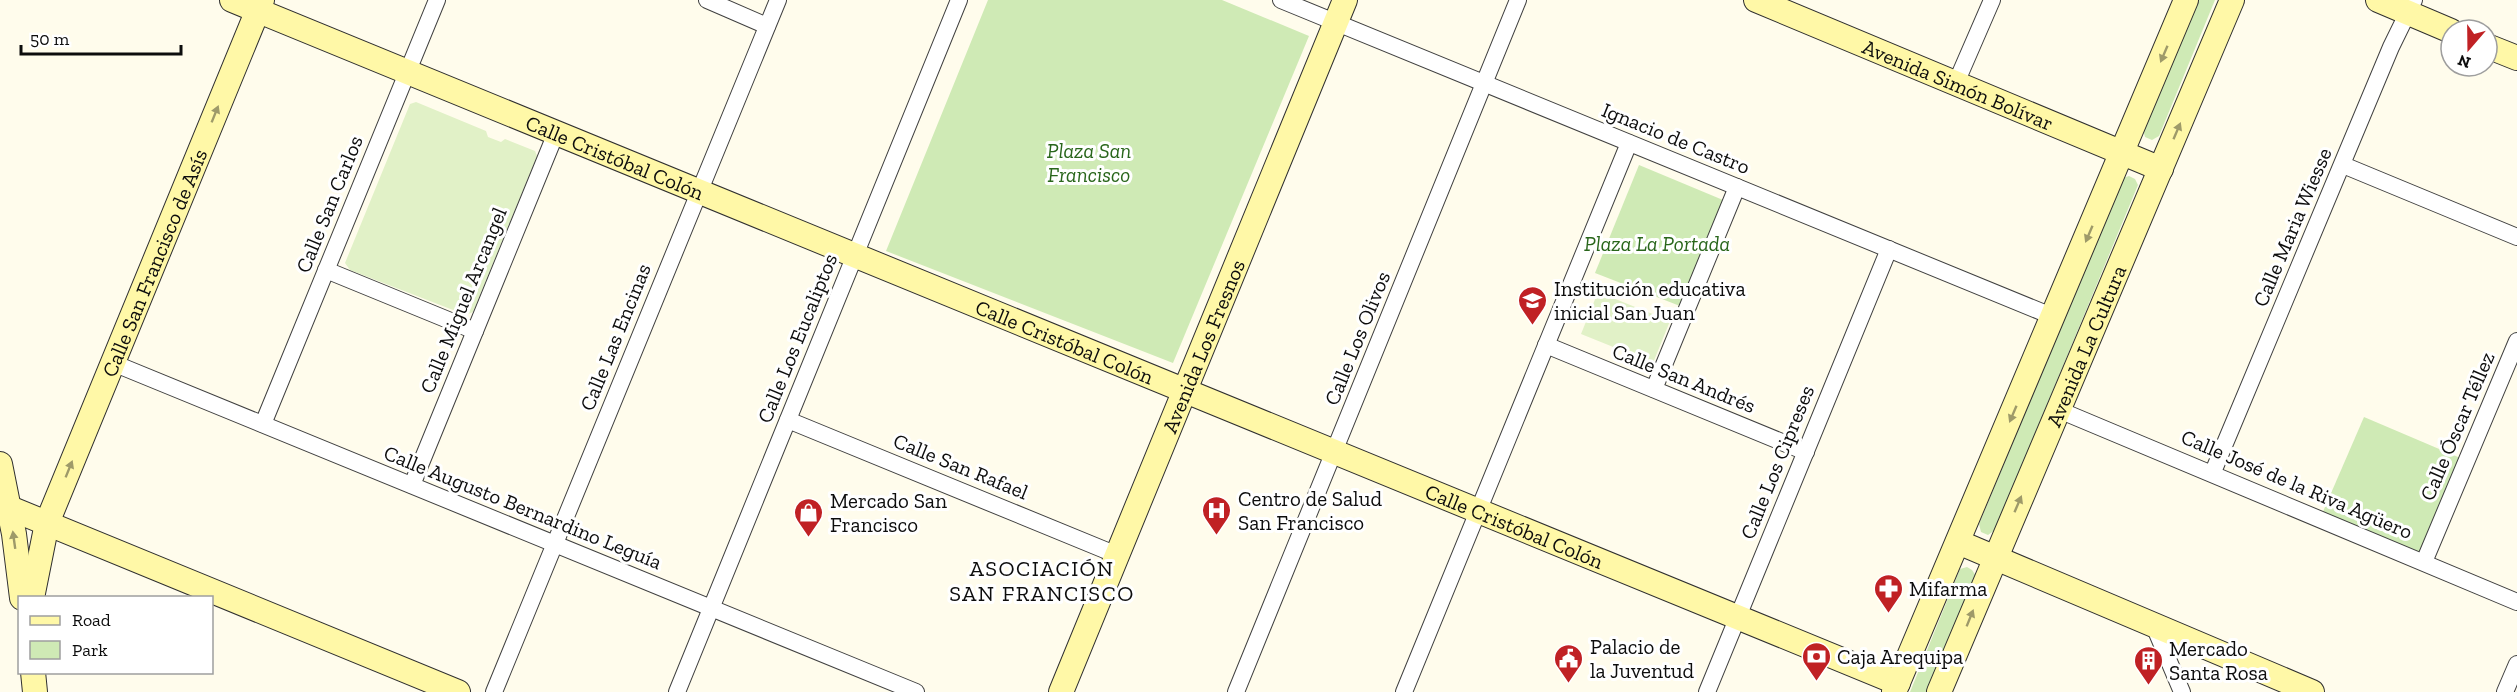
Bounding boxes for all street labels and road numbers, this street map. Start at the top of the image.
street label: Avenida Simón Bolívar [1859,33,2057,135]
street label: Ignacio de Castro [1598,97,1754,179]
street label: Calle Cristóbal Colón [522,109,708,205]
street label: Calle San Carlos [290,132,368,276]
street label: Calle Maria Wiesse [2247,144,2337,310]
street label: Calle San Francisco de Asís [96,145,212,380]
street label: Calle Miguel Arcangel [414,203,512,397]
street label: Calle Los Eucaliptos [752,250,842,426]
street label: Avenida Los Fresnos [1156,256,1250,436]
street label: Calle Las Encinas [574,260,656,414]
street label: Avenida La Cultura [2040,261,2131,430]
street label: Calle Los Olivos [1319,267,1395,409]
street label: Calle Cristóbal Colón [972,294,1157,389]
street label: Calle San Andrés [1609,338,1759,418]
street label: Calle Óscar Téllez [2414,348,2500,504]
street label: Calle Los Cipreses [1735,381,1819,543]
street label: Calle José de la Riva Agüero [2177,424,2417,544]
street label: Calle San Rafael [890,428,1032,505]
street label: Calle Augusto Bernardino Leguía [380,440,666,574]
street label: Calle Cristóbal Colón [1422,478,1607,573]

